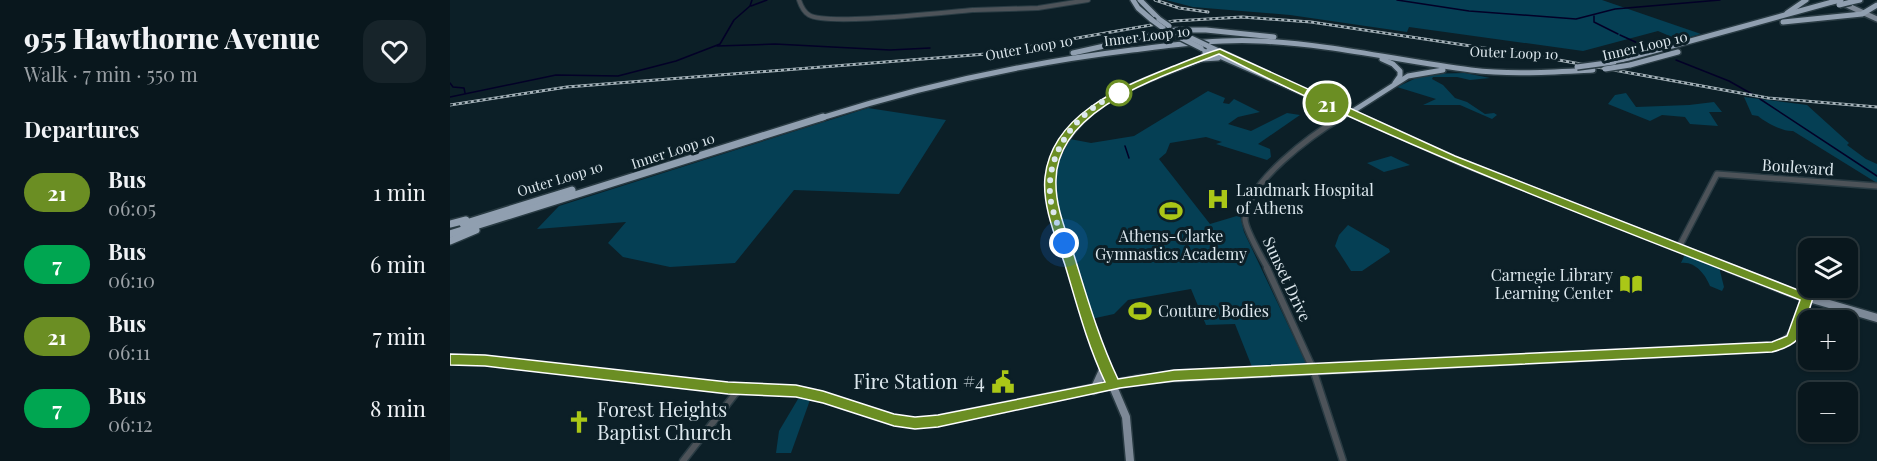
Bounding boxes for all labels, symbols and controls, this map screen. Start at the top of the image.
text: 955 Hawthorne Avenue [24,19,320,56]
button: heart [363,20,426,83]
street label: Inner Loop 10 [1103,21,1191,50]
street label: Inner Loop 10 [1600,26,1689,65]
street label: Outer Loop 10 [984,30,1074,65]
street label: Outer Loop 10 [1469,41,1559,64]
text: Walk · 7 min · 550 m [24,60,198,87]
unlabelled marker [1106,80,1132,106]
line badge: 21 [1300,84,1354,122]
text: 21 [1317,89,1337,117]
text: Departures [24,114,139,144]
street label: Inner Loop 10 [629,128,717,173]
street label: Boulevard [1761,154,1835,179]
street label: Outer Loop 10 [515,156,605,201]
text: Bus [108,164,146,194]
text: 1 min [373,177,426,207]
text: 21 [47,178,67,206]
place label: Landmark Hospital of Athens [1236,179,1374,218]
hospital icon: Landmark Hospital of Athens [1205,186,1231,212]
text: 06:05 [108,194,156,221]
sports icon: Athens-Clarke Gymnastics Academy [1158,198,1184,224]
place label: Athens-Clarke Gymnastics Academy [1095,225,1247,264]
your location [1049,228,1079,258]
street label: Sunset Drive [1259,233,1316,325]
text: Bus [108,236,146,266]
map controls [1798,238,1858,442]
button: layers [1798,238,1858,298]
text: 6 min [370,249,426,279]
text: 7 [52,250,62,278]
place label: Carnegie Library Learning Center [1491,264,1613,303]
text: 06:10 [108,266,155,293]
library icon: Carnegie Library Learning Center [1618,271,1644,297]
sports icon: Couture Bodies [1127,298,1153,324]
place label: Couture Bodies [1158,300,1269,321]
text: Bus [108,308,146,338]
button: + [1798,310,1858,370]
text: 7 min [373,321,426,351]
text: 21 [47,322,67,350]
text: 06:11 [108,338,150,365]
place label: Fire Station #4 [853,367,985,394]
public building icon: Fire Station #4 [990,369,1016,395]
text: Bus [108,380,146,410]
button: − [1798,382,1858,442]
text: 8 min [370,393,426,423]
text: 7 [52,394,62,422]
place label: Forest Heights Baptist Church [597,395,732,445]
church icon: Forest Heights Baptist Church [566,409,592,435]
text: 06:12 [108,410,153,437]

